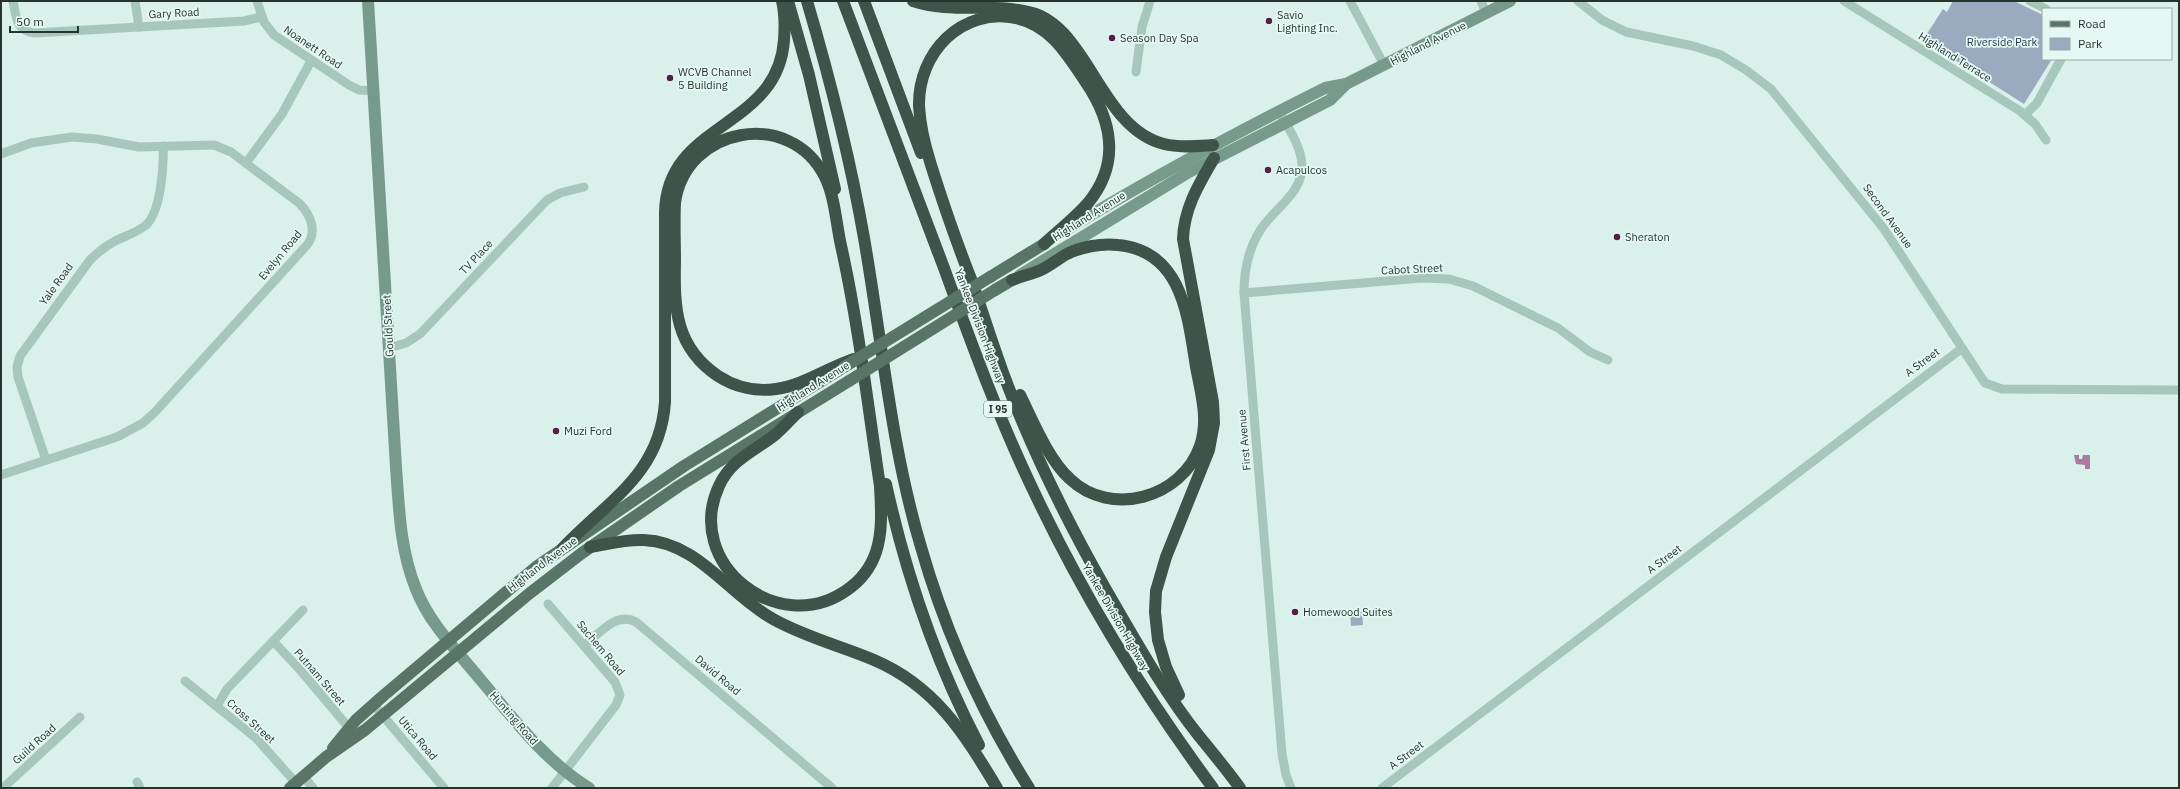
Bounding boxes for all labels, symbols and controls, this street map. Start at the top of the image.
street label: Gary Road [148,5,200,21]
scale bar [10,8,78,34]
place label: Savio Lighting Inc. [1277,8,1338,35]
legend [2042,8,2172,60]
text: 50 m [16,14,44,29]
marker: Savio Lighting Inc. [1264,16,1274,26]
text: Road [2078,16,2106,31]
street label: Highland Avenue [1388,18,1468,68]
street label: Noanett Road [281,22,345,72]
street label: Highland Terrace [1916,29,1994,85]
place label: Season Day Spa [1120,31,1199,45]
marker: Season Day Spa [1107,33,1117,43]
park label: Riverside Park [1967,35,2037,49]
text: Park [2078,36,2103,51]
place label: WCVB Channel 5 Building [678,65,752,92]
marker: WCVB Channel 5 Building [665,73,675,83]
place label: Acapulcos [1276,163,1327,177]
marker: Acapulcos [1263,165,1273,175]
street label: Second Avenue [1860,181,1916,251]
street label: Highland Avenue [1050,188,1128,244]
street label: Evelyn Road [255,227,305,283]
place label: Sheraton [1625,230,1670,244]
marker: Sheraton [1612,232,1622,242]
street label: TV Place [456,237,496,277]
street label: Yale Road [36,260,76,308]
street label: Cabot Street [1381,260,1443,278]
street label: Yankee Division Highway [952,267,1009,386]
street label: Gould Street [379,294,397,357]
street label: A Street [1902,344,1942,380]
street label: Highland Avenue [774,358,852,414]
road number: I 95 [984,401,1012,417]
street label: First Avenue [1234,409,1254,471]
place label: Muzi Ford [564,424,612,438]
marker: Muzi Ford [551,426,561,436]
street label: Highland Avenue [504,533,580,595]
street label: A Street [1644,541,1684,577]
street label: Yankee Division Highway [1079,561,1153,674]
place label: Homewood Suites [1303,605,1393,619]
marker: Homewood Suites [1290,607,1300,617]
street label: Sachem Road [574,618,628,678]
street label: Putnam Street [291,646,349,709]
street label: David Road [692,652,744,698]
street label: Hunting Road [487,688,541,748]
street label: Cross Street [224,696,278,746]
street label: Utica Road [395,713,441,763]
street label: Guild Road [9,721,59,767]
street label: A Street [1386,737,1426,773]

